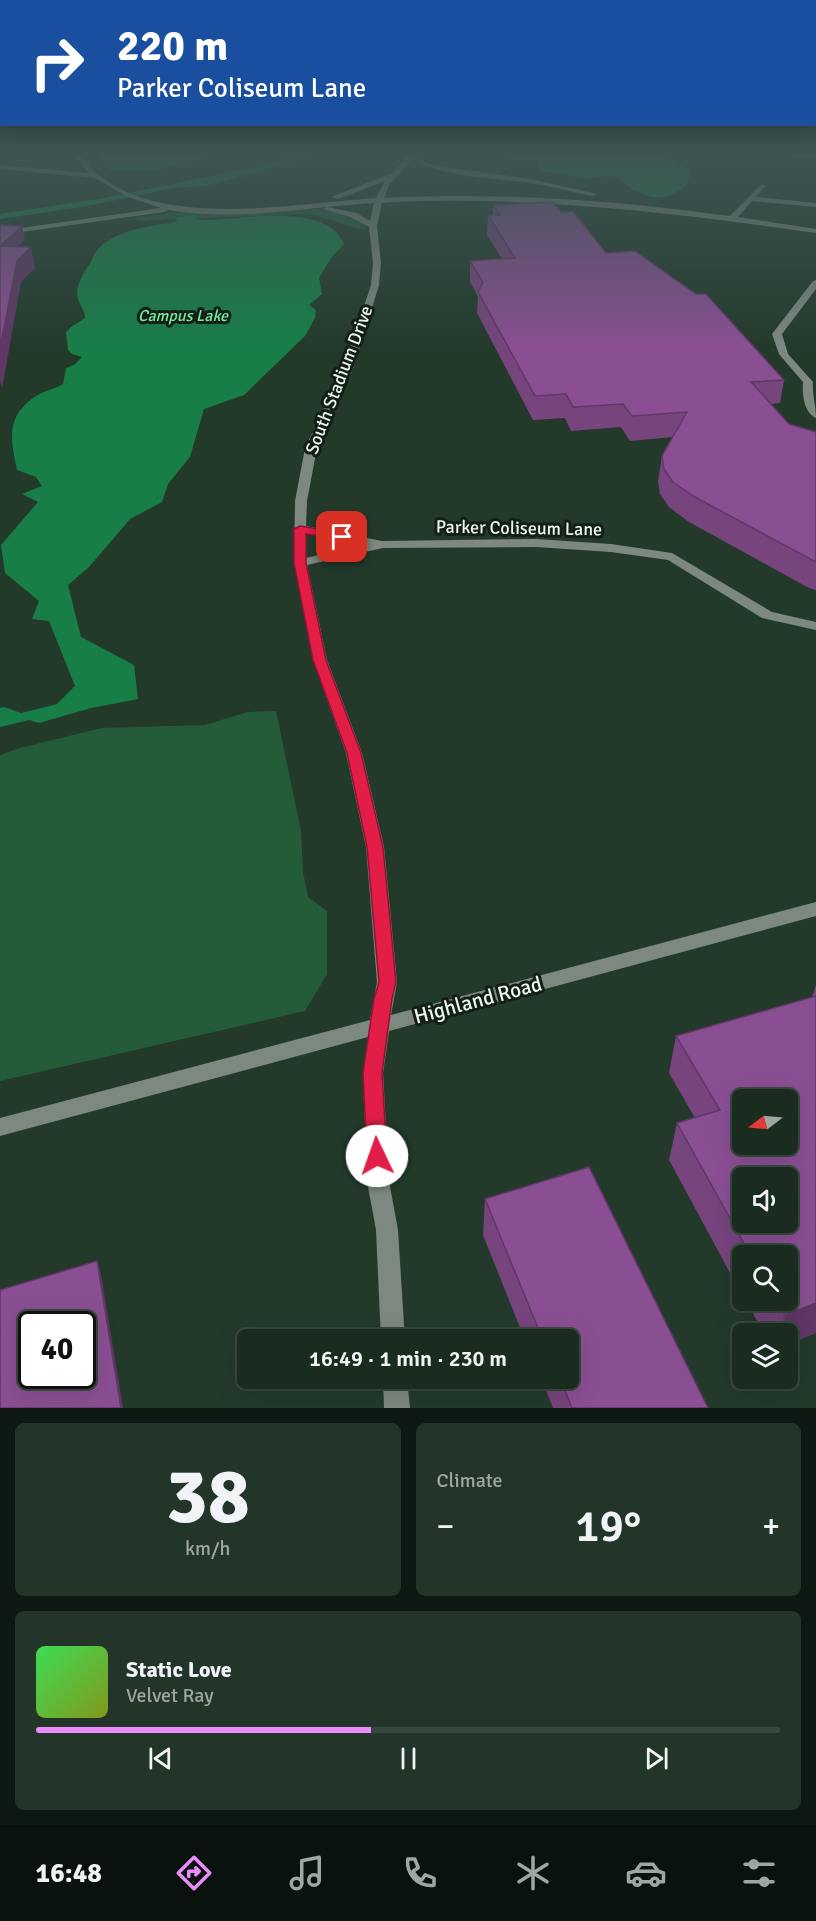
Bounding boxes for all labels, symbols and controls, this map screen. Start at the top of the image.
text: 220 m [117,21,228,72]
icon: right [18,24,96,102]
text: Parker Coliseum Lane [117,72,366,105]
street label: South Stadium Drive [301,303,377,457]
water label: Campus Lake [138,306,229,326]
pin [316,511,367,562]
street label: Parker Coliseum Lane [436,516,602,540]
icon: arrive [325,520,358,553]
street label: Highland Road [411,970,545,1030]
north arrow [732,1089,798,1155]
map controls [732,1089,798,1389]
position arrow [345,1124,409,1188]
button: sound [732,1167,798,1233]
button: search [732,1245,798,1311]
speed limit sign: 40 [18,1311,96,1389]
button: layers [732,1323,798,1389]
text: 16:49 · 1 min · 230 m [309,1345,507,1372]
text: 38 [166,1449,250,1545]
text: Climate [437,1468,502,1493]
text: 19° [575,1499,641,1554]
text: − [437,1506,454,1547]
text: + [762,1506,780,1547]
text: km/h [185,1536,230,1561]
text: Static Love [126,1656,232,1683]
text: Velvet Ray [126,1683,214,1708]
icon: previous [144,1742,177,1775]
icon: pause [392,1742,425,1775]
icon: next [640,1742,673,1775]
icon: directions [173,1852,215,1894]
icon: music [286,1852,328,1894]
icon: phone [399,1852,441,1894]
icon: climate [512,1852,554,1894]
icon: car [625,1852,667,1894]
icon: filters [738,1852,780,1894]
text: 16:48 [36,1857,102,1890]

